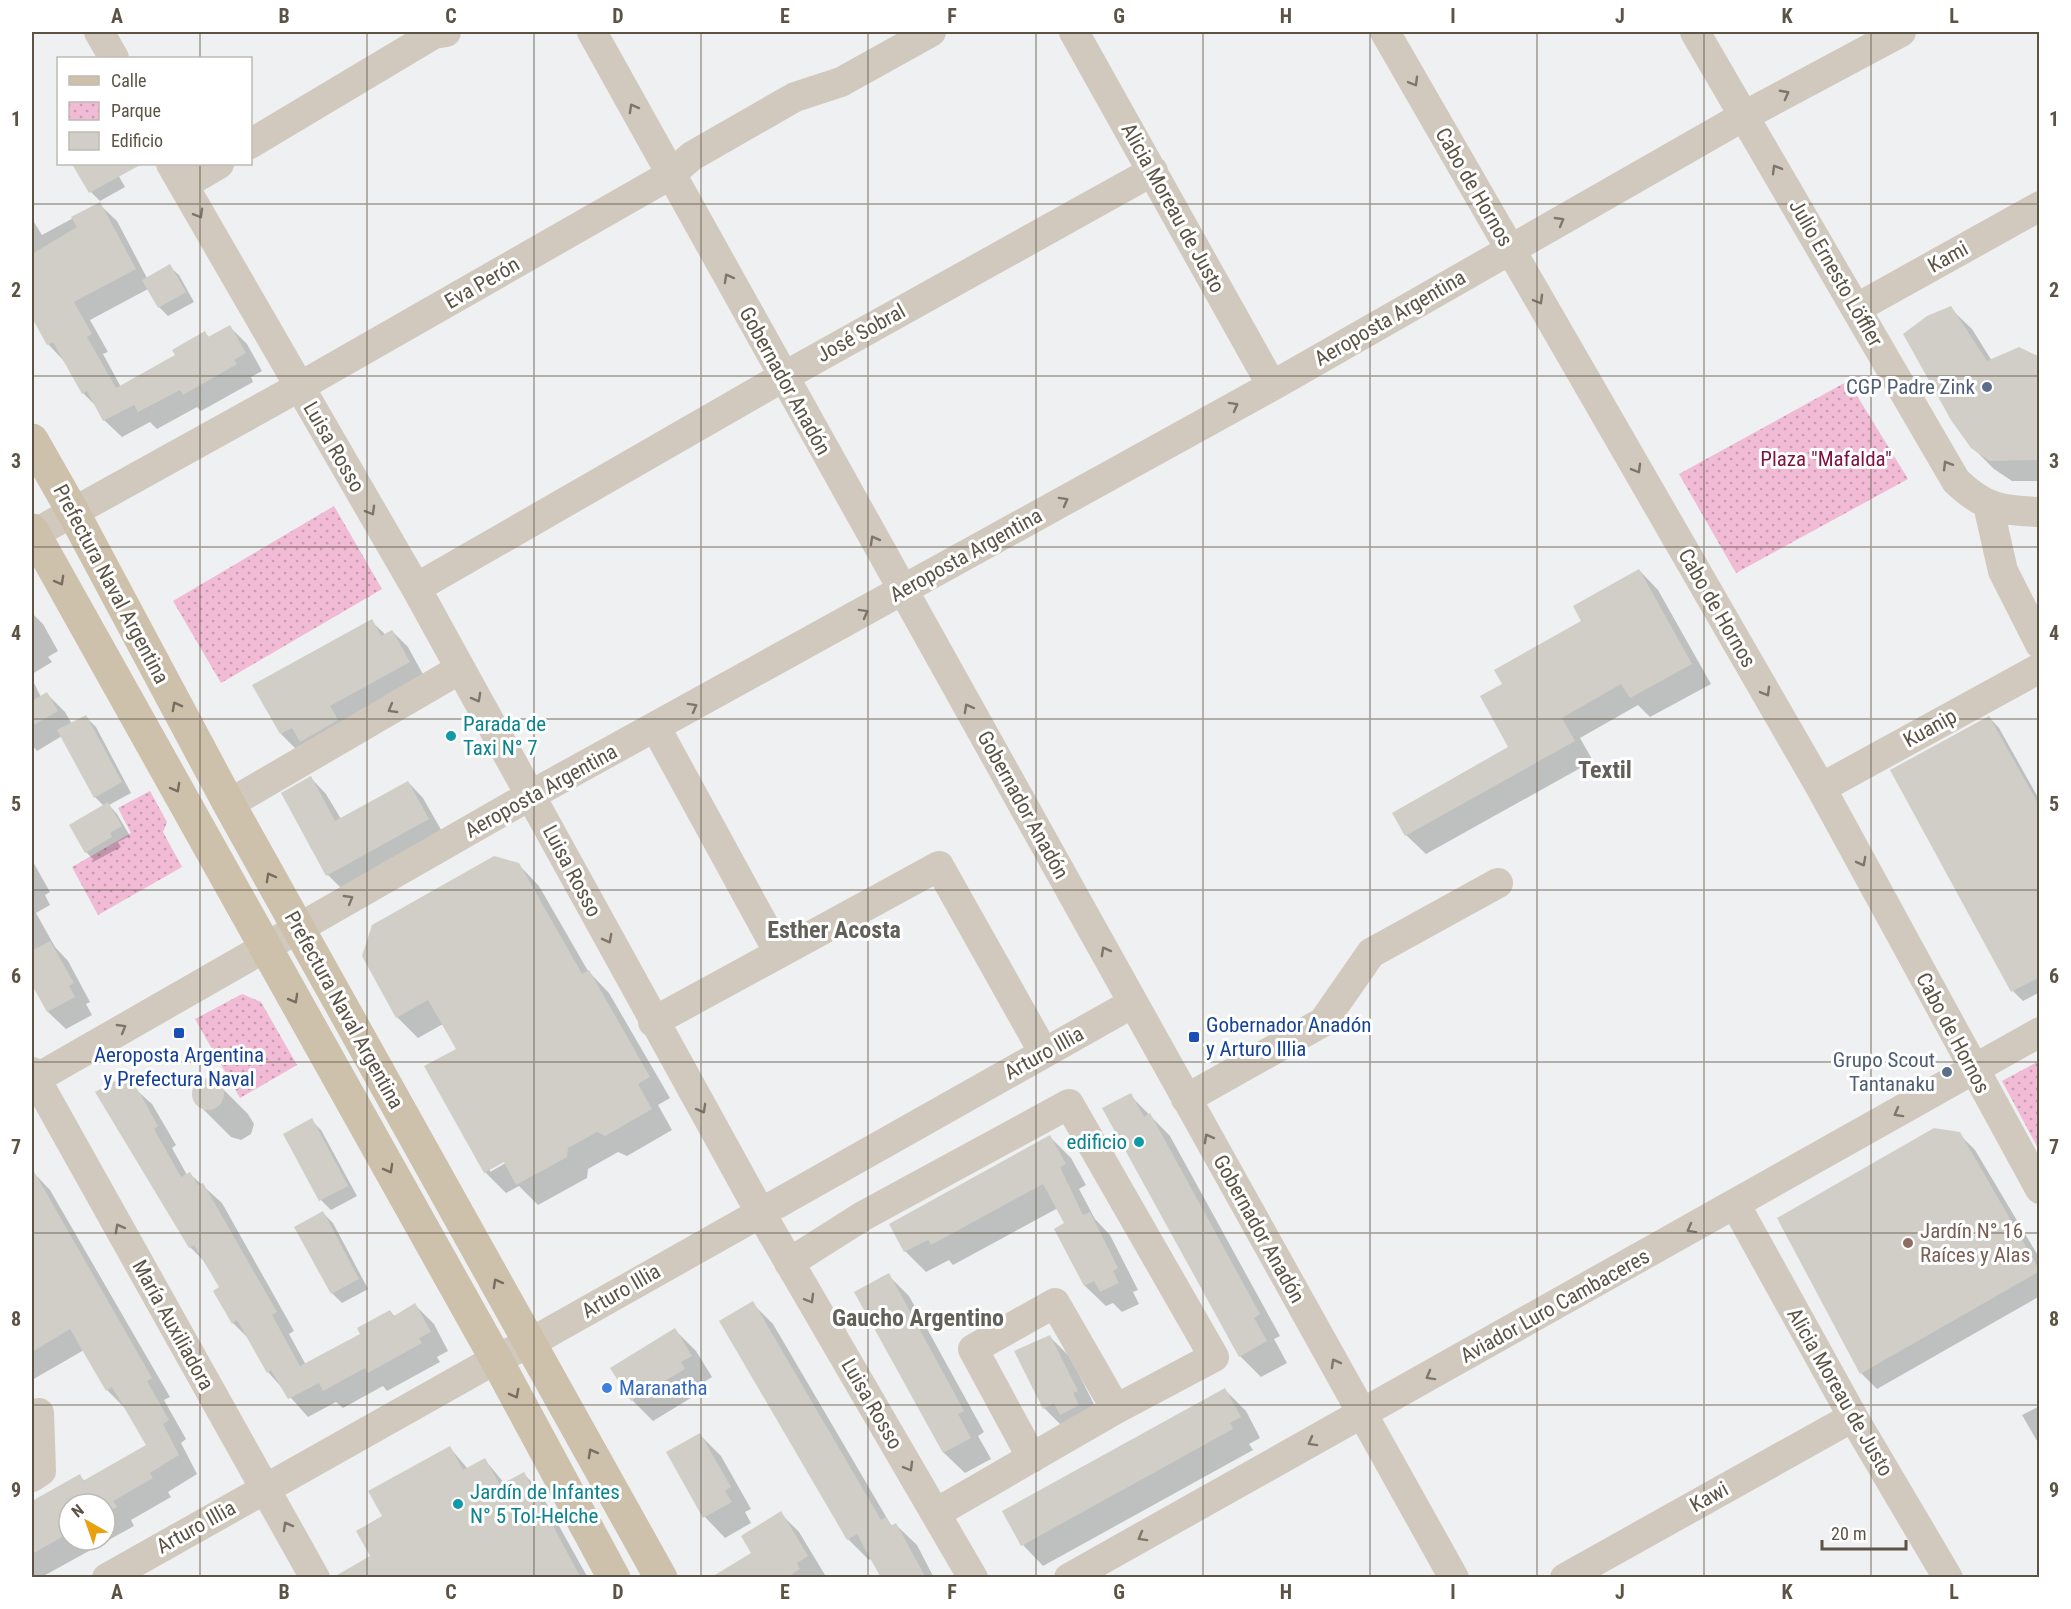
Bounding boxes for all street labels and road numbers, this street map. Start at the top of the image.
street label: Alicia Moreau de Justo [1116,119,1230,297]
street label: Cabo de Hornos [1430,123,1518,251]
street label: Julio Ernesto Löffler [1784,195,1888,351]
street label: Kami [1924,236,1972,278]
street label: Eva Perón [440,252,524,314]
street label: Aeroposta Argentina [1310,265,1470,371]
street label: José Sobral [813,299,909,367]
street label: Gobernador Anadón [734,303,836,459]
street label: Luisa Rosso [299,398,369,496]
street label: Prefectura Naval Argentina [48,480,174,688]
street label: Aeroposta Argentina [886,503,1046,607]
street label: Cabo de Hornos [1673,544,1761,672]
street label: Kuanip [1899,704,1961,752]
street label: Gobernador Anadón [972,727,1074,883]
street label: Aeroposta Argentina [461,739,621,843]
street label: Luisa Rosso [538,821,606,921]
street label: Prefectura Naval Argentina [280,907,408,1113]
street label: Cabo de Hornos [1911,969,1995,1097]
street label: Arturo Illia [1000,1021,1088,1085]
street label: Gobernador Anadón [1208,1151,1310,1307]
street label: Aviador Luro Cambaceres [1456,1244,1654,1368]
street label: María Auxiliadora [127,1256,219,1394]
street label: Arturo Illia [577,1259,665,1323]
street label: Alicia Moreau de Justo [1782,1304,1898,1480]
street label: Luisa Rosso [837,1355,907,1453]
street label: Kawi [1686,1477,1732,1517]
street label: Arturo Illia [152,1495,240,1559]

